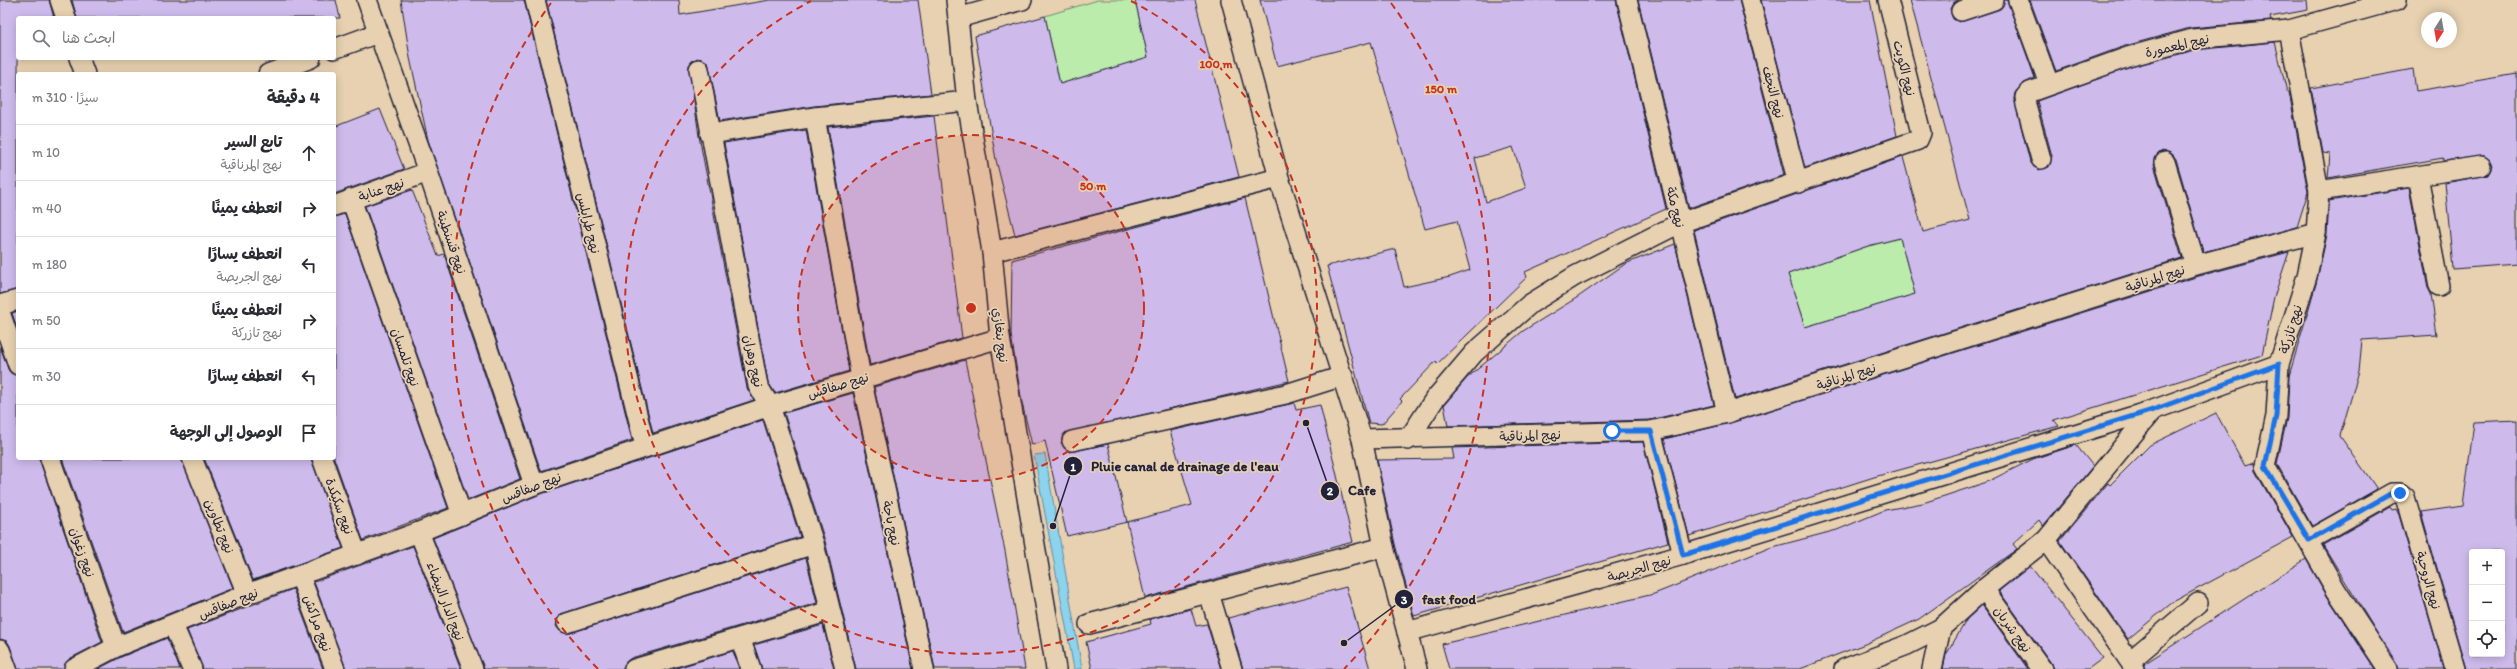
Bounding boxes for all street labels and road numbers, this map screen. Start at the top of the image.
street label: نهج المعمورة [2144,31,2211,62]
street label: نهج الكويت [1888,39,1919,98]
street label: نهج النجف [1757,64,1788,120]
street label: نهج عنابة [356,175,407,206]
street label: نهج مكة [1661,185,1688,230]
street label: نهج طرابلس [572,191,603,256]
street label: نهج قسنطينة [432,209,469,276]
street label: نهج المرناقية [2124,262,2187,297]
street label: نهج تازركة [2276,303,2307,356]
street label: نهج بنغازي [988,307,1011,364]
street label: نهج تلمسان [387,326,423,389]
street label: نهج وهران [739,334,766,389]
street label: نهج المرناقية [1815,360,1878,395]
street label: نهج صفاقس [806,369,871,404]
street label: نهج المرناقية [1499,427,1561,446]
street label: نهج صفاقس [499,469,564,508]
street label: نهج سكيكدة [321,476,357,537]
street label: نهج تطاوين [200,497,237,556]
street label: نهج باجة [878,499,904,547]
street label: نهج زغوان [65,525,98,580]
street label: نهج الروحية [2411,549,2444,611]
street label: نهج الجريصة [1606,552,1673,587]
street label: نهج الدار البيضاء [422,560,467,643]
street label: نهج صفاقس [196,585,261,624]
street label: نهج مراكش [299,593,335,654]
street label: نهج شربان [1989,603,2034,657]

